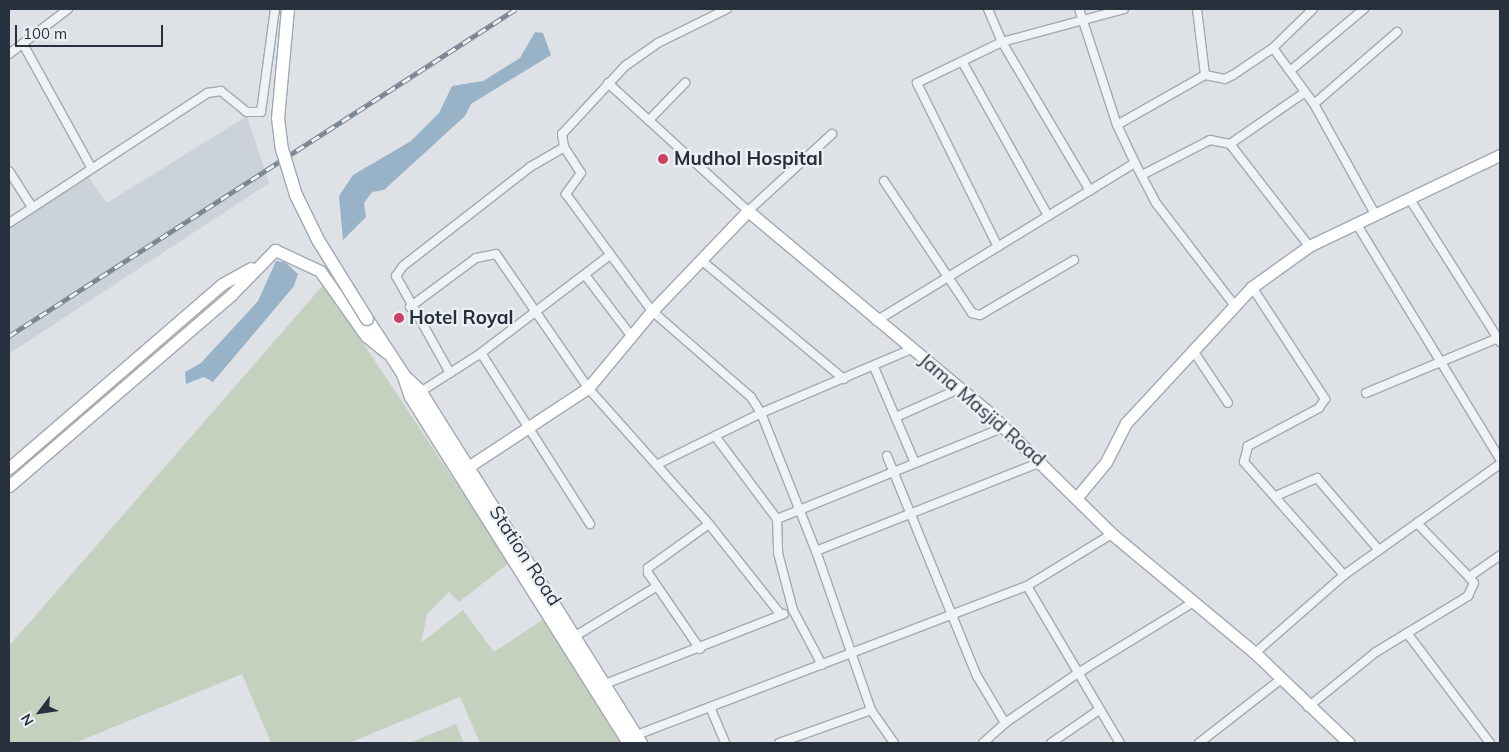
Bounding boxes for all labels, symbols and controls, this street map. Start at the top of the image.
scale bar [18,15,165,47]
text: 100 m [23,24,67,43]
place label: Mudhol Hospital [674,148,823,170]
marker: Mudhol Hospital [656,152,670,166]
place label: Hotel Royal [409,307,514,329]
marker: Hotel Royal [393,312,405,324]
street label: Jama Masjid Road [914,349,1050,471]
street label: Station Road [484,502,566,610]
north arrow [15,687,65,737]
text: N [17,711,38,729]

